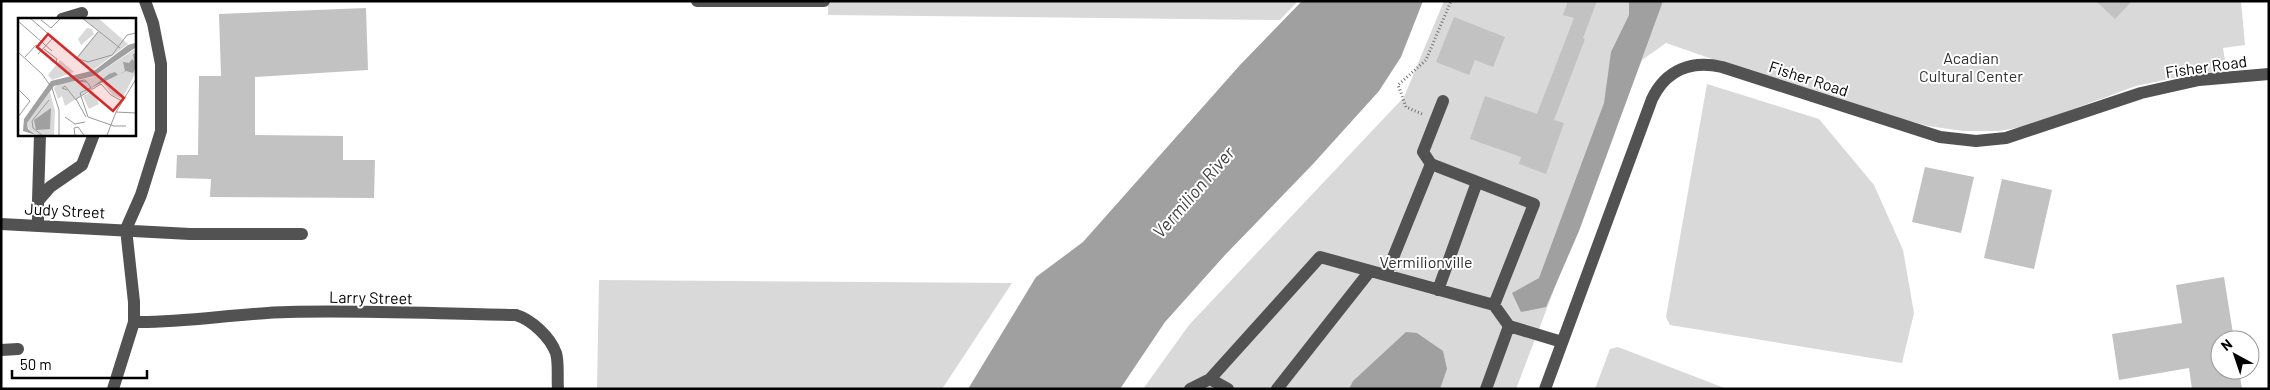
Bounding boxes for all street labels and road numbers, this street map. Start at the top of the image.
street label: Fisher Road [2164,51,2248,81]
street label: Fisher Road [1767,56,1851,100]
street label: Judy Street [24,198,106,222]
street label: Larry Street [329,287,413,307]

